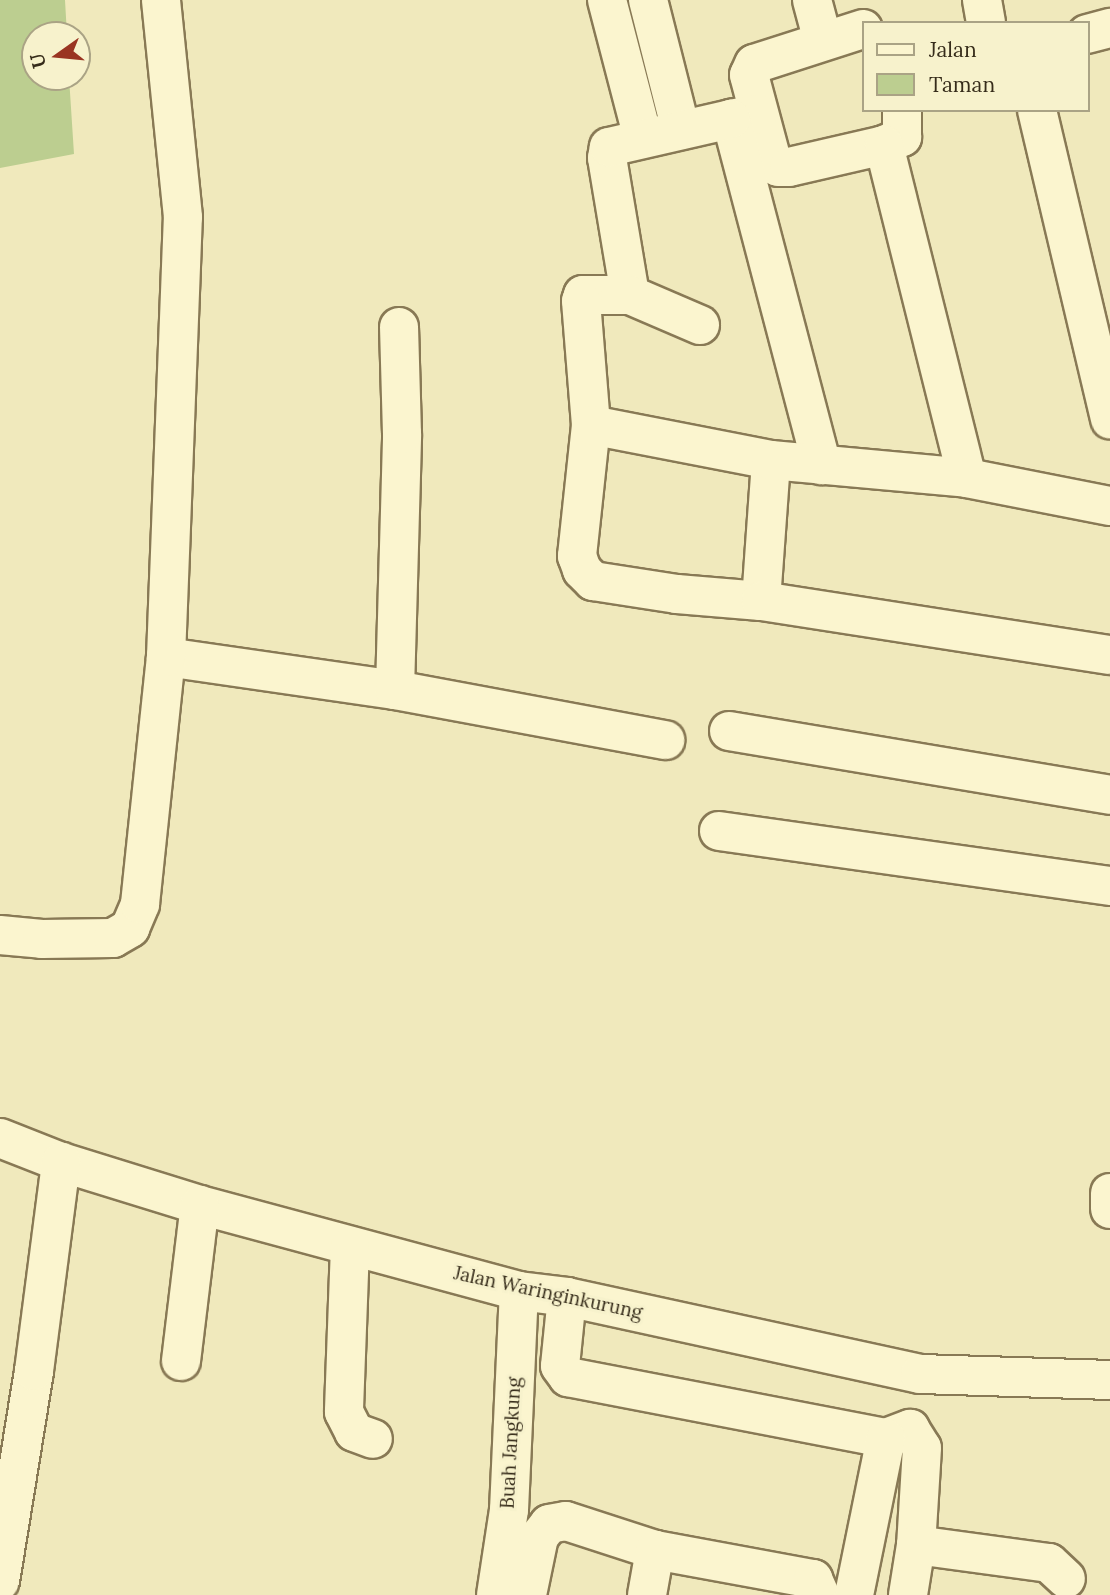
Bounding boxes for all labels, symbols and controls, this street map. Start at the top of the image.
north arrow [21,21,91,91]
legend [862,21,1089,112]
text: Jalan [929,36,977,63]
text: U [24,51,51,71]
text: Taman [929,71,995,98]
street label: Jalan Waringinkurung [452,1262,644,1324]
street label: Buah Jangkung [496,1377,526,1509]

